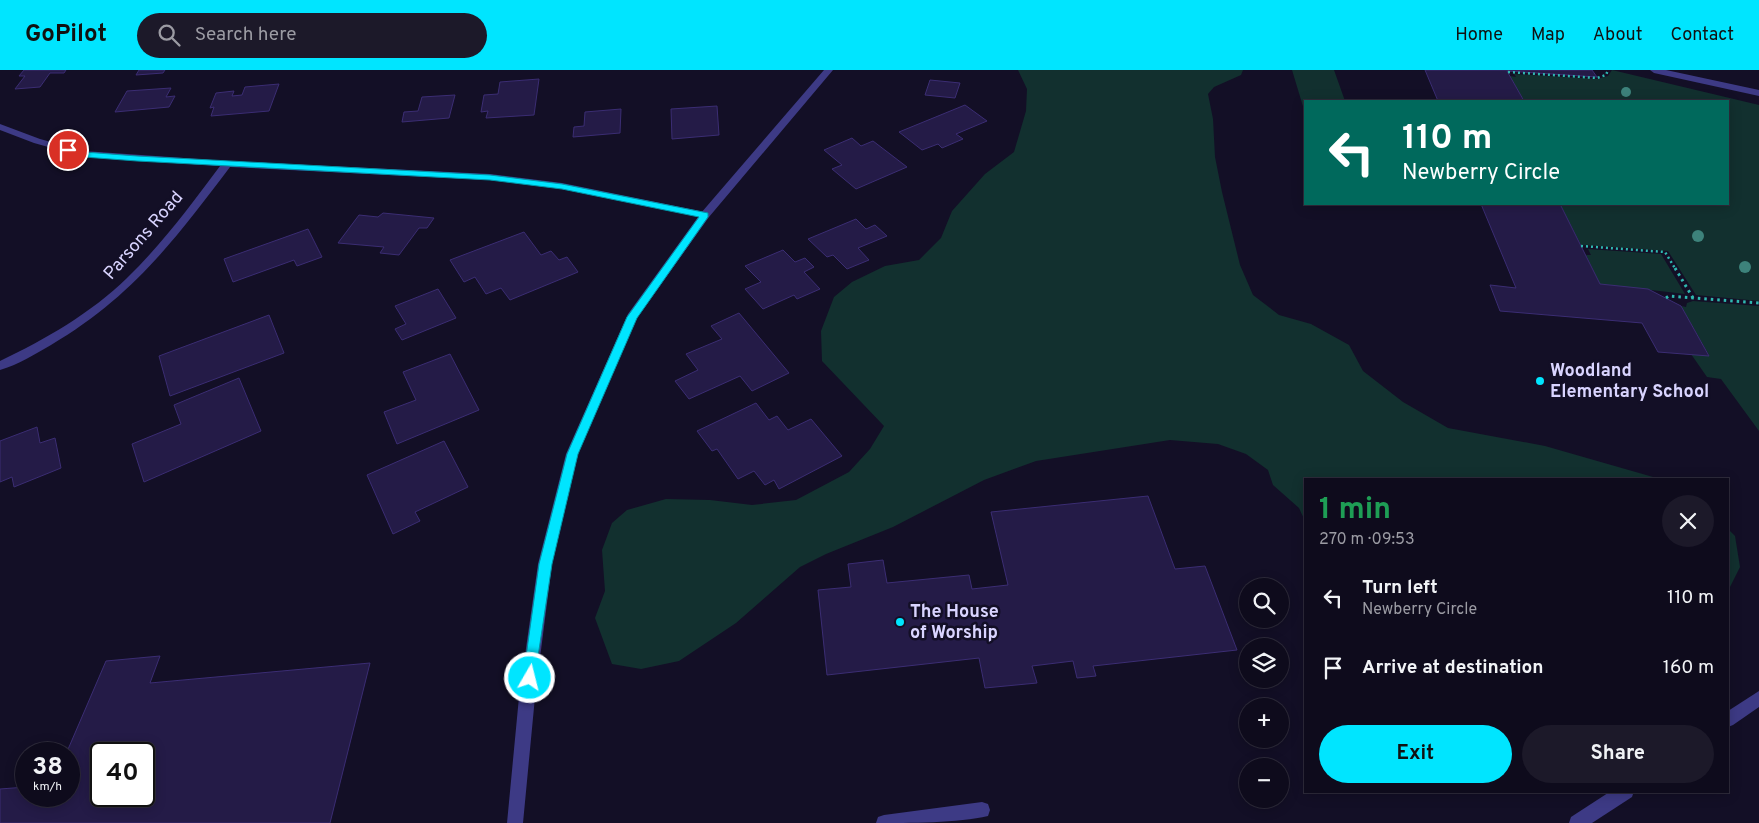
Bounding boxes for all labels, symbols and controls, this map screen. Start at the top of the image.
search box [137,13,487,58]
text: GoPilot [25,20,107,50]
icon: search [155,21,183,49]
text: Search here [195,23,296,47]
text: Home [1455,24,1503,47]
text: Map [1531,24,1565,47]
text: About [1593,24,1642,47]
text: Contact [1670,24,1734,47]
text: 110 m [1402,117,1492,161]
icon: left [1319,120,1384,185]
pin [47,129,89,171]
icon: arrive [54,136,82,164]
text: Newberry Circle [1402,160,1560,187]
street label: Parsons Road [99,187,189,285]
place label: Woodland Elementary School [1550,360,1709,404]
marker: Woodland Elementary School [1534,375,1546,387]
text: 1 min [1319,492,1391,529]
button: close [1662,495,1714,547]
text: 270 m · 09:53 [1319,530,1415,550]
text: Turn left [1362,576,1438,600]
map controls [1239,578,1289,808]
button: search [1239,578,1289,628]
icon: left [1319,584,1347,612]
text: 110 m [1667,586,1714,610]
text: Newberry Circle [1362,600,1477,620]
place label: The House of Worship [910,601,999,645]
marker: The House of Worship [894,616,906,628]
button: layers [1239,638,1289,688]
position arrow [503,651,555,703]
icon: arrive [1319,654,1347,682]
text: Arrive at destination [1362,656,1543,680]
text: 160 m [1663,656,1714,680]
button: + [1239,698,1289,748]
button: Exit [1319,725,1512,783]
button: Share [1522,725,1714,783]
speed limit sign: 40 [90,742,155,807]
text: 38 [32,752,63,784]
button: − [1239,758,1289,808]
text: km/h [33,779,62,795]

